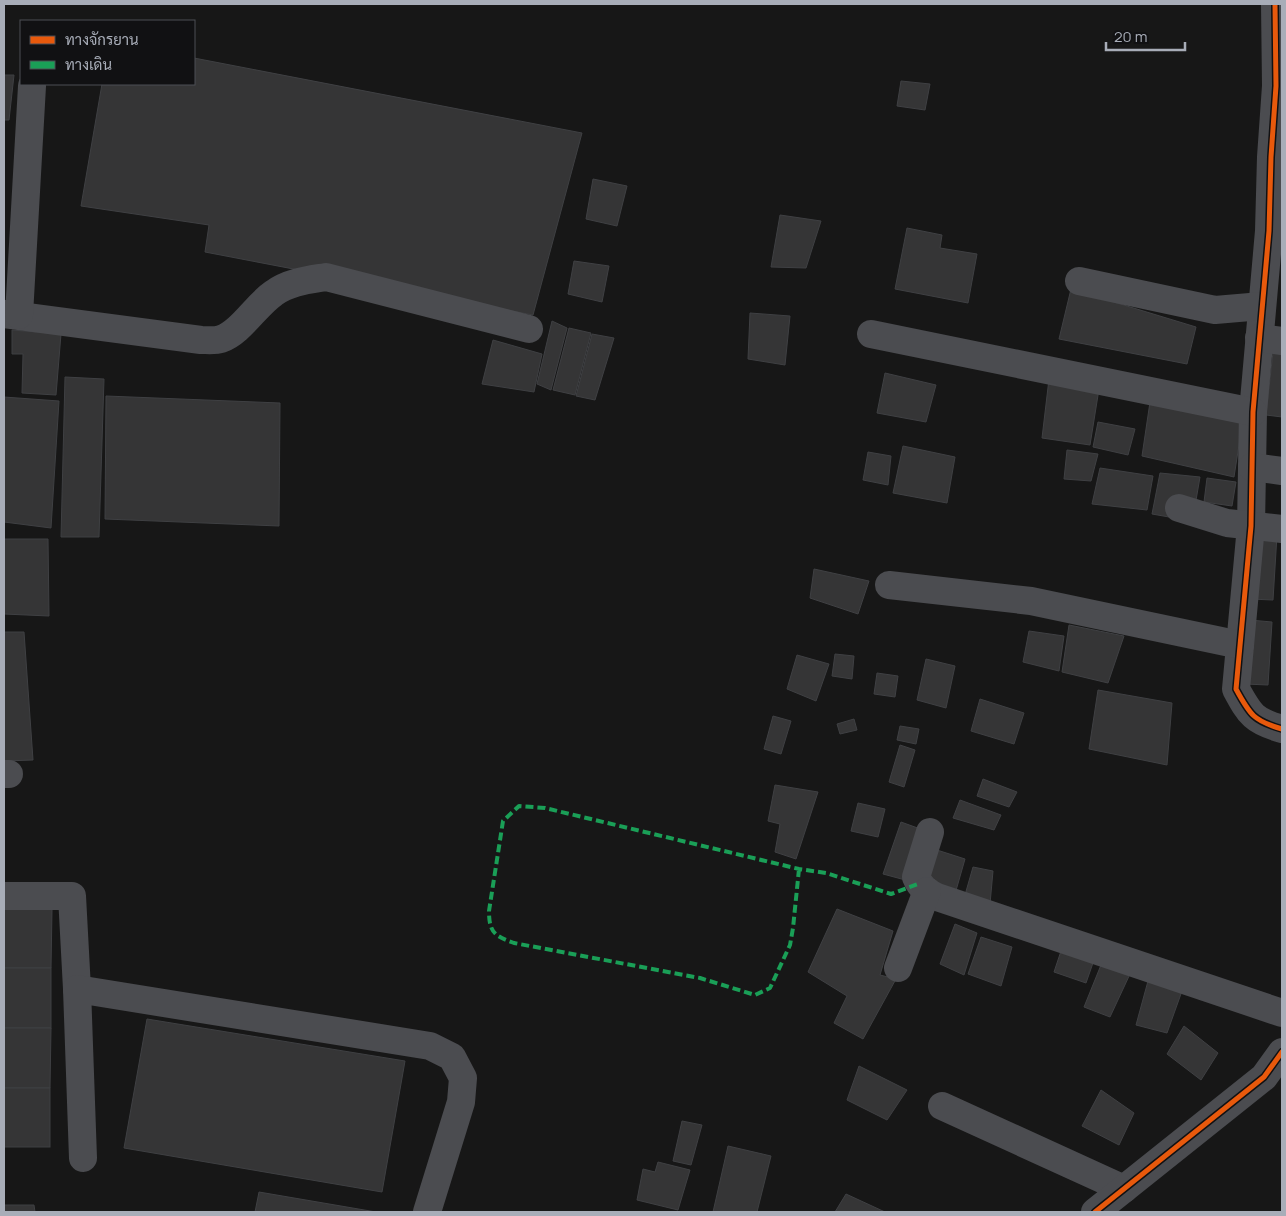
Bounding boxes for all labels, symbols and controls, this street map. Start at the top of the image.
legend [20,20,195,85]
scale bar [1106,20,1185,52]
text: 20 m [1114,26,1147,47]
text: ทางจักรยาน [65,29,139,50]
text: ทางเดิน [65,54,112,75]

